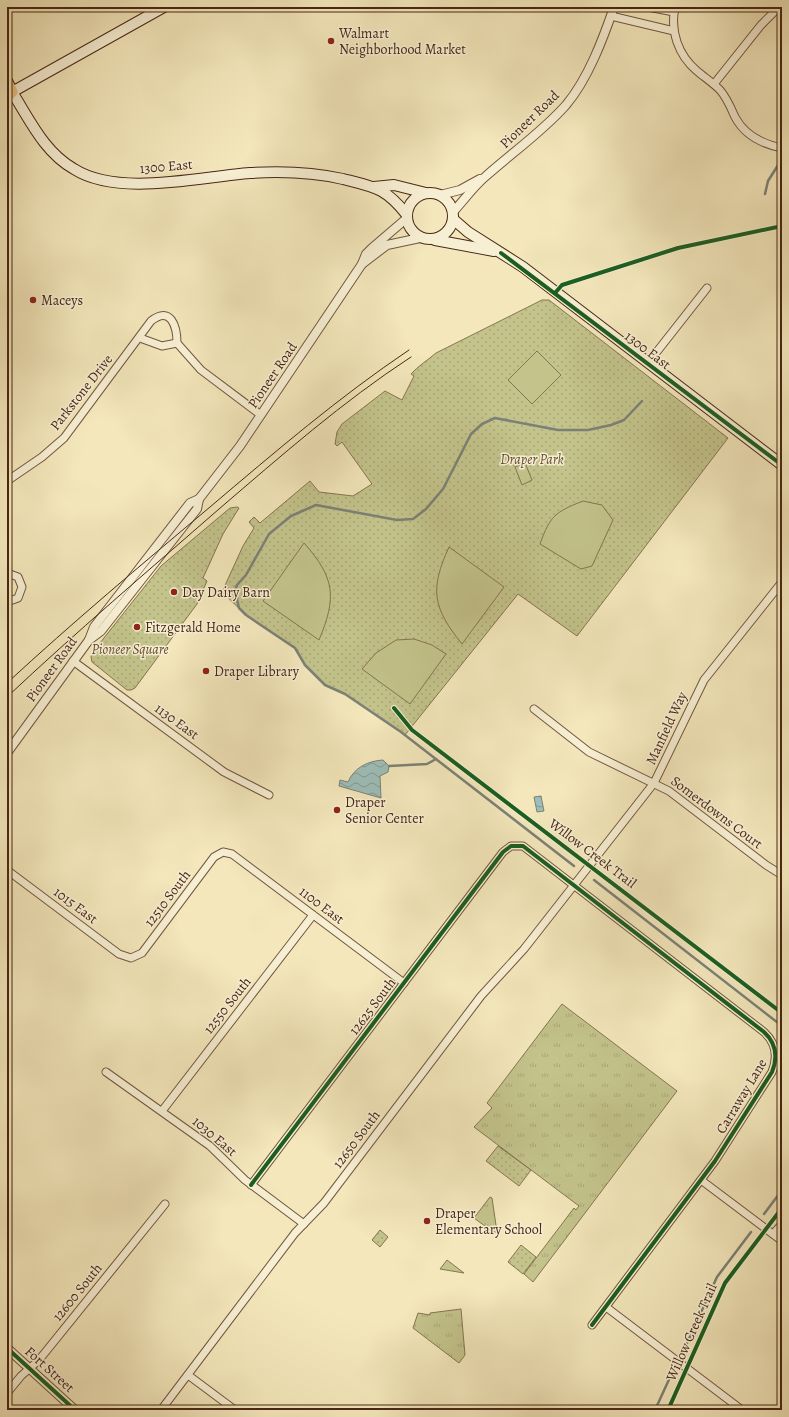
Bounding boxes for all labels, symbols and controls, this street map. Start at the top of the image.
place label: Walmart Neighborhood Market [338,24,466,59]
marker: Walmart Neighborhood Market [326,36,336,46]
street label: Pioneer Road [495,86,564,153]
street label: 1300 East [139,155,194,178]
place label: Maceys [41,291,83,310]
marker: Maceys [28,295,38,305]
street label: 1300 East [621,327,675,374]
street label: Pioneer Road [243,338,302,412]
street label: Parkstone Drive [46,350,117,434]
park label: Draper Park [500,450,564,469]
place label: Day Dairy Barn [182,583,270,602]
marker: Day Dairy Barn [169,587,179,597]
place label: Fitzgerald Home [145,618,241,637]
marker: Fitzgerald Home [132,622,142,632]
street label: Pioneer Road [21,633,82,706]
park label: Pioneer Square [92,640,168,659]
place label: Draper Library [214,662,300,681]
marker: Draper Library [201,666,211,676]
street label: Manfield Way [641,688,692,768]
street label: 1130 East [151,699,203,744]
street label: Somerdowns Court [667,772,767,853]
place label: Draper Senior Center [345,793,424,828]
marker: Draper Senior Center [332,805,342,815]
street label: Willow Creek Trail [544,814,641,893]
street label: 12510 South [140,866,195,930]
street label: 1100 East [295,882,348,929]
street label: 1015 East [50,883,102,928]
street label: 12550 South [199,972,256,1038]
street label: 12625 South [345,973,400,1039]
street label: Carraway Lane [711,1055,771,1137]
street label: 12650 South [328,1106,385,1172]
street label: 1030 East [188,1112,241,1161]
place label: Draper Elementary School [435,1204,543,1239]
marker: Draper Elementary School [422,1216,432,1226]
street label: 12600 South [48,1259,107,1325]
street label: Willow Creek Trail [661,1280,722,1385]
street label: Fort Street [21,1342,79,1397]

